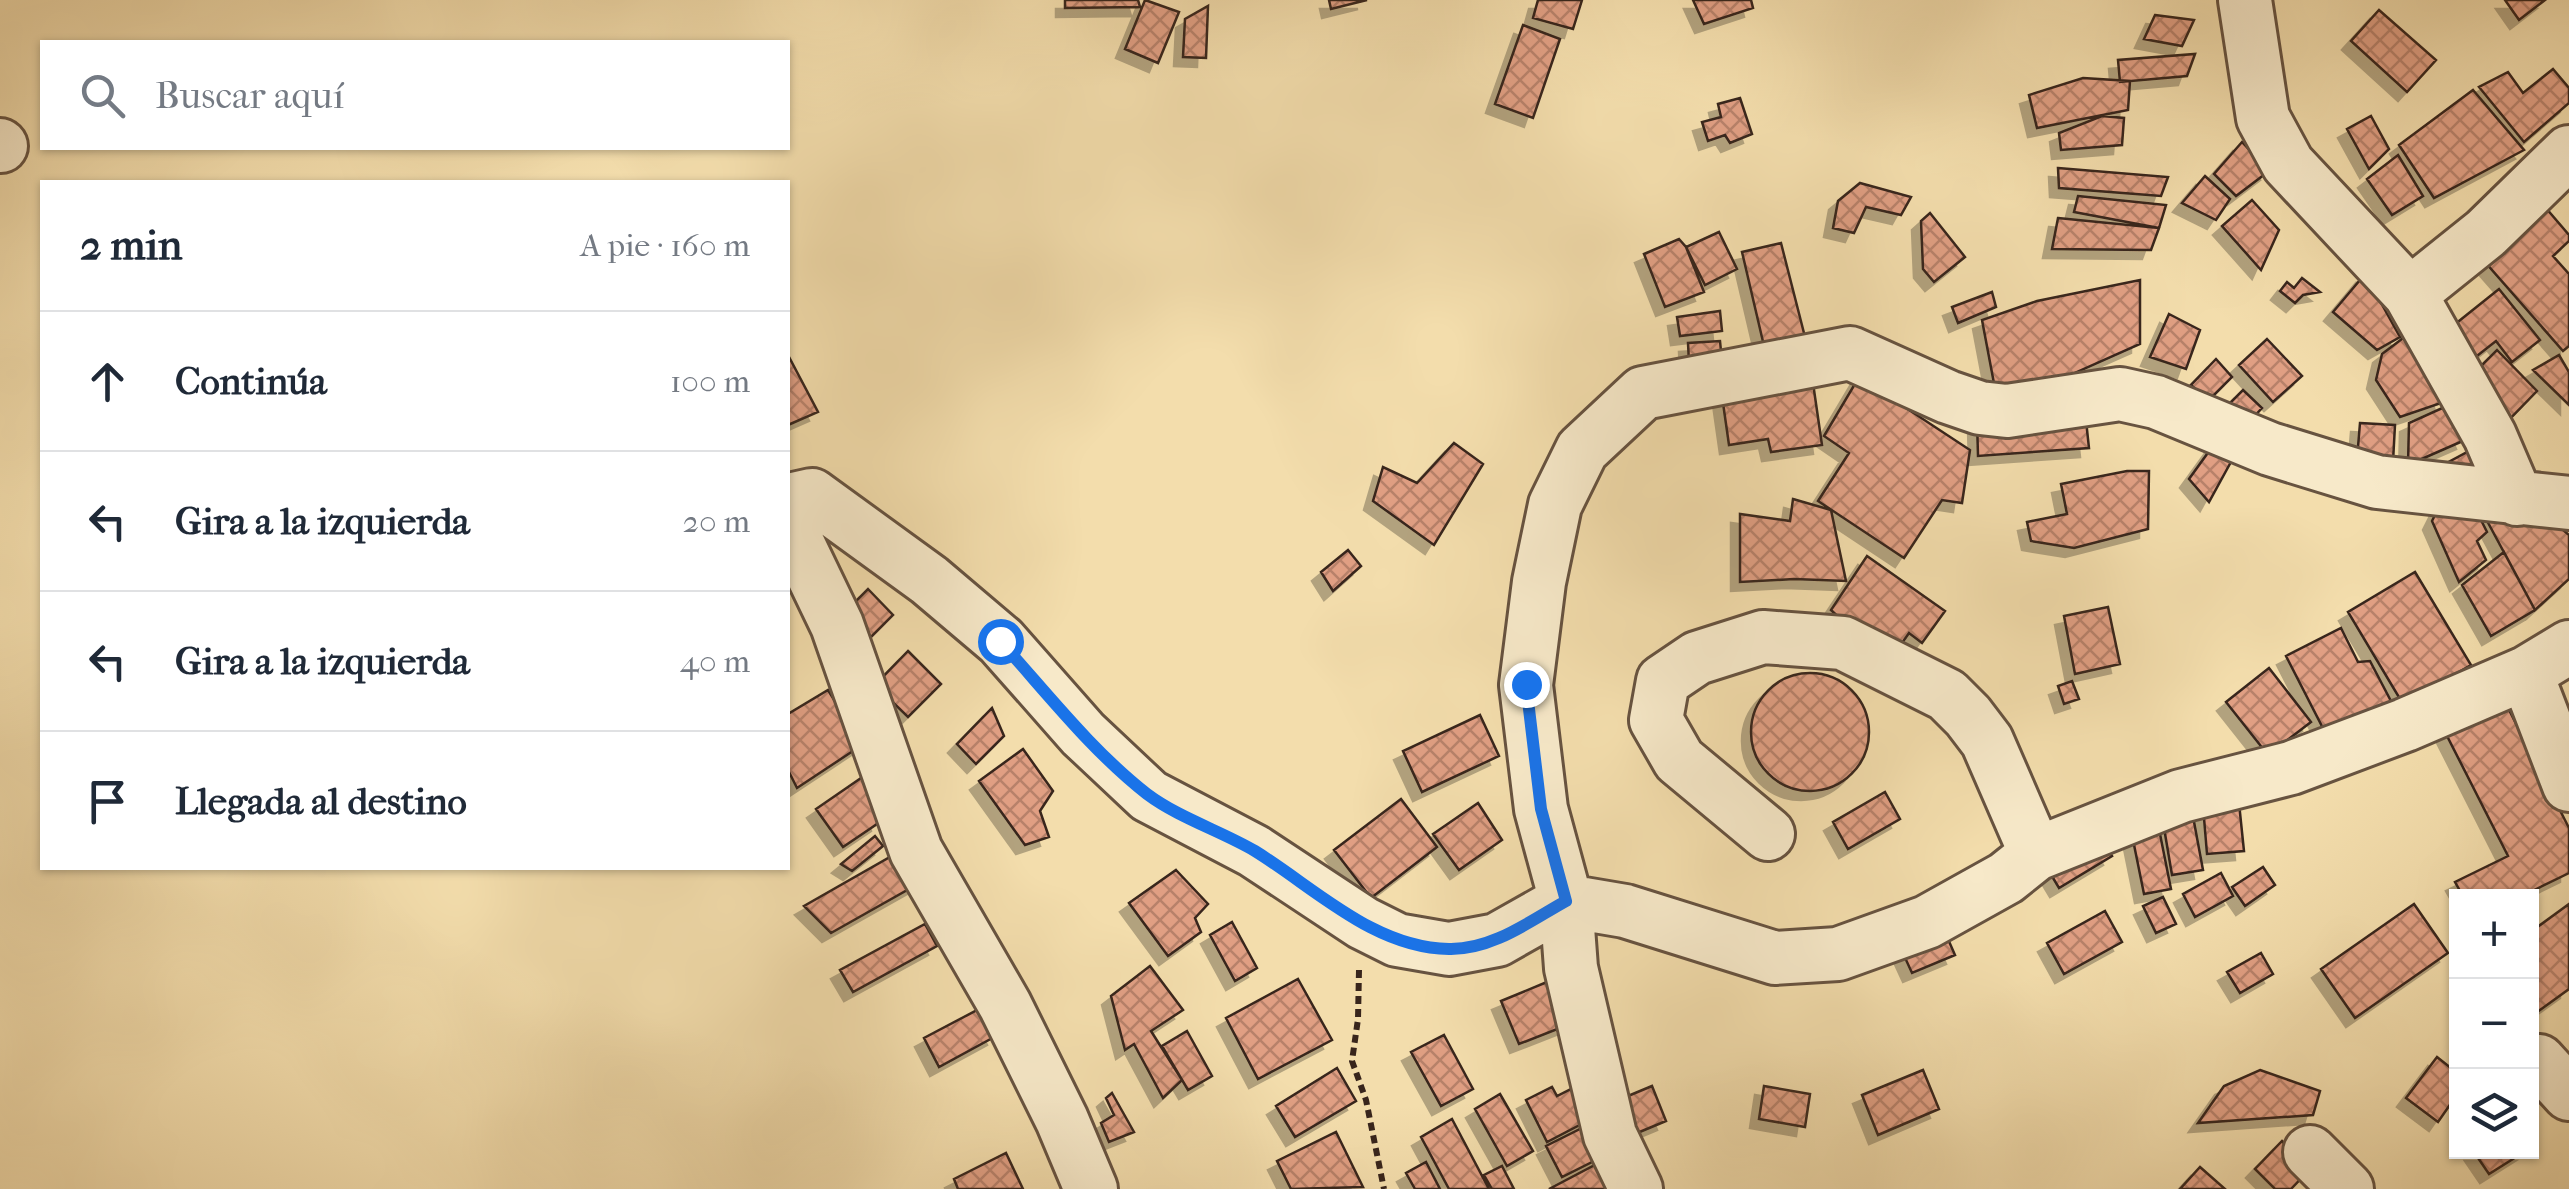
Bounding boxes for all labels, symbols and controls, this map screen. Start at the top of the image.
search box [40,40,790,150]
icon: search [75,68,130,123]
text: Buscar aquí [155,73,344,118]
text: 2 min [80,221,182,270]
text: A pie · 160 m [580,227,750,264]
icon: ahead [80,354,135,409]
text: Continúa [175,359,327,404]
text: 100 m [670,363,750,400]
icon: left [80,494,135,549]
text: Gira a la izquierda [175,499,470,544]
text: 20 m [682,503,750,540]
route start [978,619,1024,665]
icon: left [80,634,135,689]
text: Gira a la izquierda [175,639,470,684]
text: 40 m [680,643,750,680]
route end [1504,662,1550,708]
icon: arrive [80,774,135,829]
text: Llegada al destino [175,779,467,824]
map controls [2449,889,2539,1159]
button: + [2449,889,2539,979]
button: − [2449,979,2539,1069]
button: layers [2449,1069,2539,1159]

